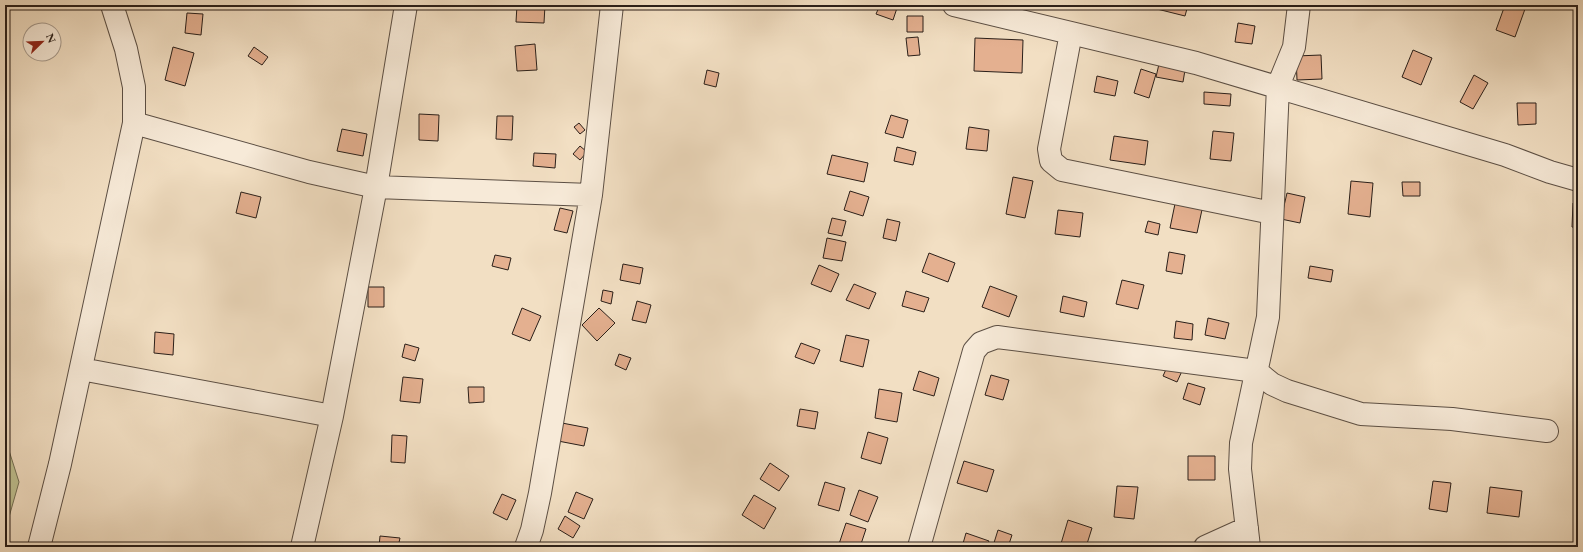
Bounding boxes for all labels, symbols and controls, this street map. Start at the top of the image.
north arrow [22,22,62,62]
text: N [43,31,59,45]

